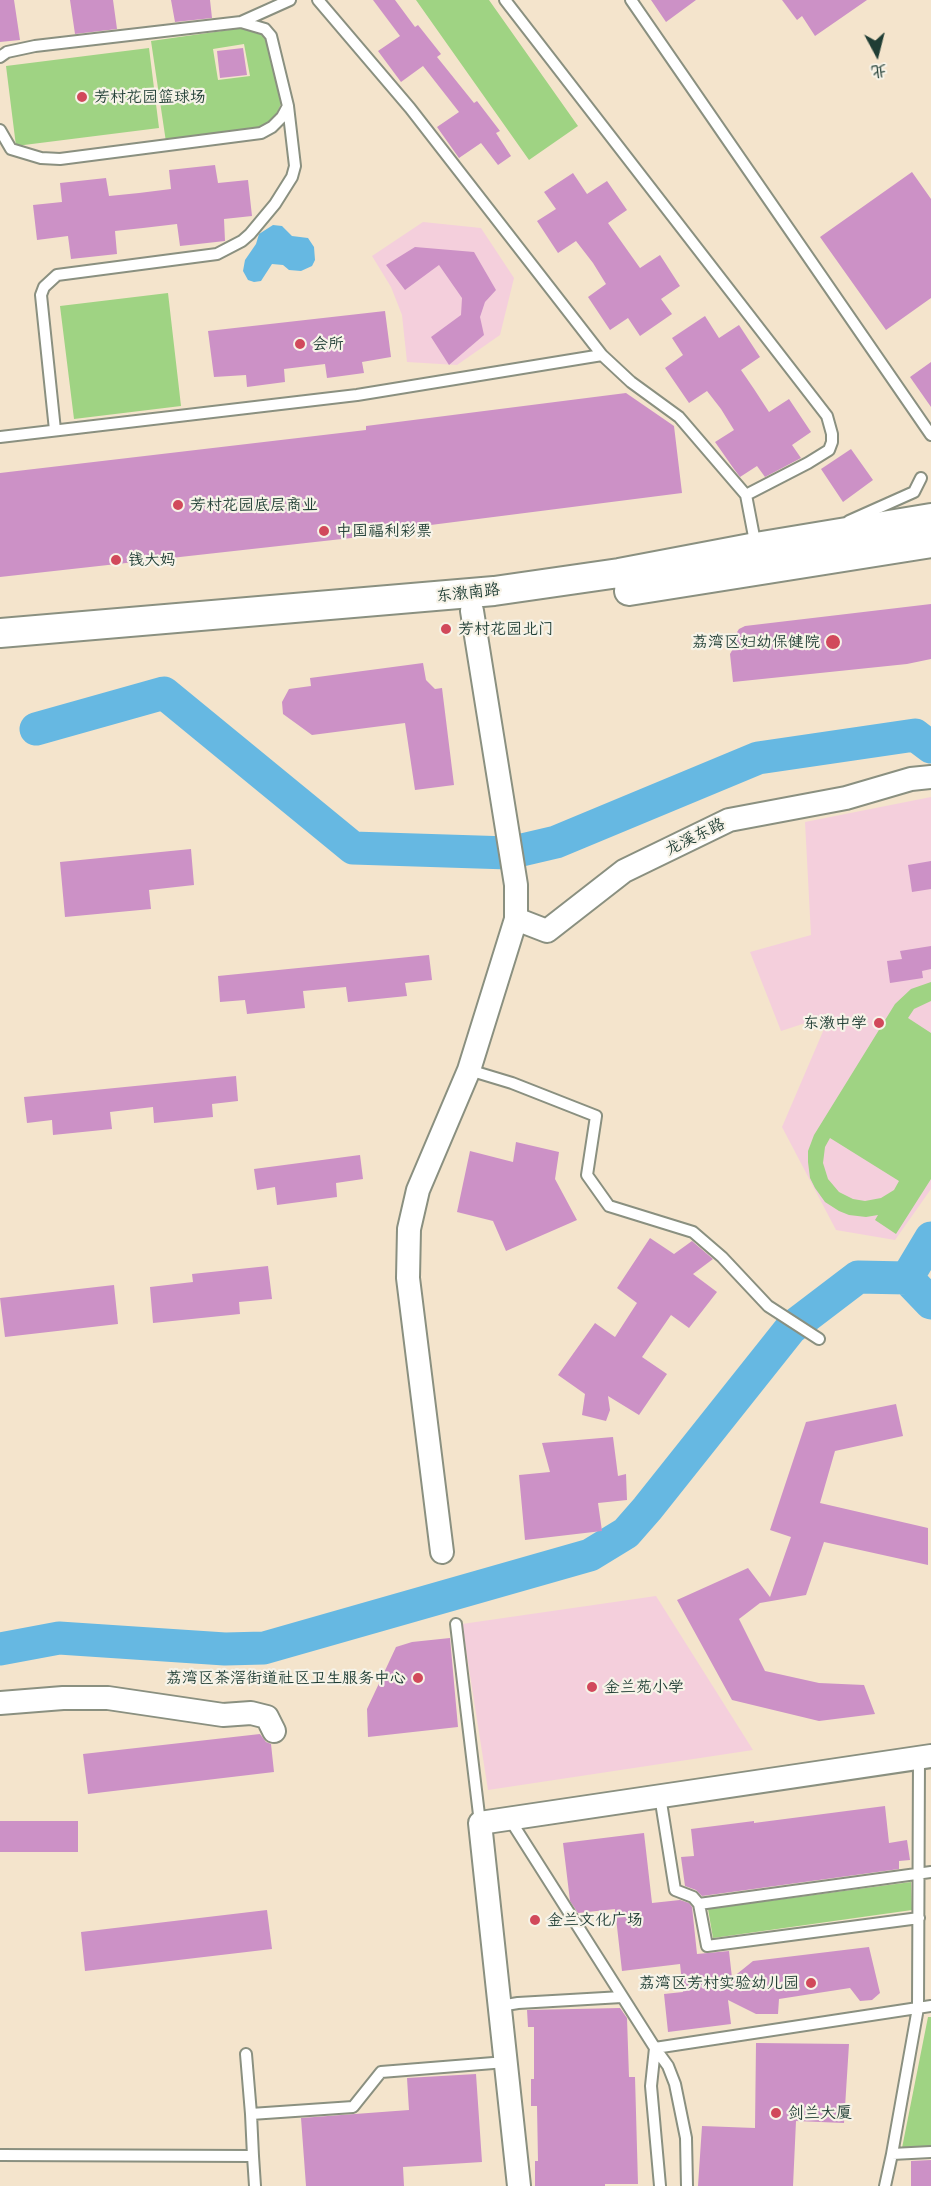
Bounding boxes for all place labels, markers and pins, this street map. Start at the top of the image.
place label: 芳村花园篮球场 [94,87,206,107]
marker: 芳村花园篮球场 [75,90,89,104]
place label: 会所 [312,334,344,354]
marker: 会所 [293,337,307,351]
place label: 芳村花园底层商业 [190,495,318,515]
marker: 芳村花园底层商业 [171,498,185,512]
place label: 中国福利彩票 [336,521,432,541]
marker: 中国福利彩票 [317,524,331,538]
place label: 钱大妈 [128,550,176,570]
marker: 钱大妈 [109,553,123,567]
place label: 芳村花园北门 [458,619,554,639]
marker: 芳村花园北门 [439,622,453,636]
place label: 荔湾区妇幼保健院 [692,632,820,652]
marker: 荔湾区妇幼保健院 [824,633,842,651]
place label: 东漖中学 [803,1013,867,1033]
marker: 东漖中学 [872,1016,886,1030]
place label: 荔湾区茶滘街道社区卫生服务中心 [166,1668,406,1688]
marker: 荔湾区茶滘街道社区卫生服务中心 [411,1671,425,1685]
place label: 金兰苑小学 [604,1677,684,1697]
marker: 金兰苑小学 [585,1680,599,1694]
place label: 金兰文化广场 [547,1910,643,1930]
marker: 金兰文化广场 [528,1913,542,1927]
place label: 荔湾区芳村实验幼儿园 [639,1973,799,1993]
marker: 荔湾区芳村实验幼儿园 [804,1976,818,1990]
place label: 剑兰大厦 [788,2103,852,2123]
marker: 剑兰大厦 [769,2106,783,2120]

